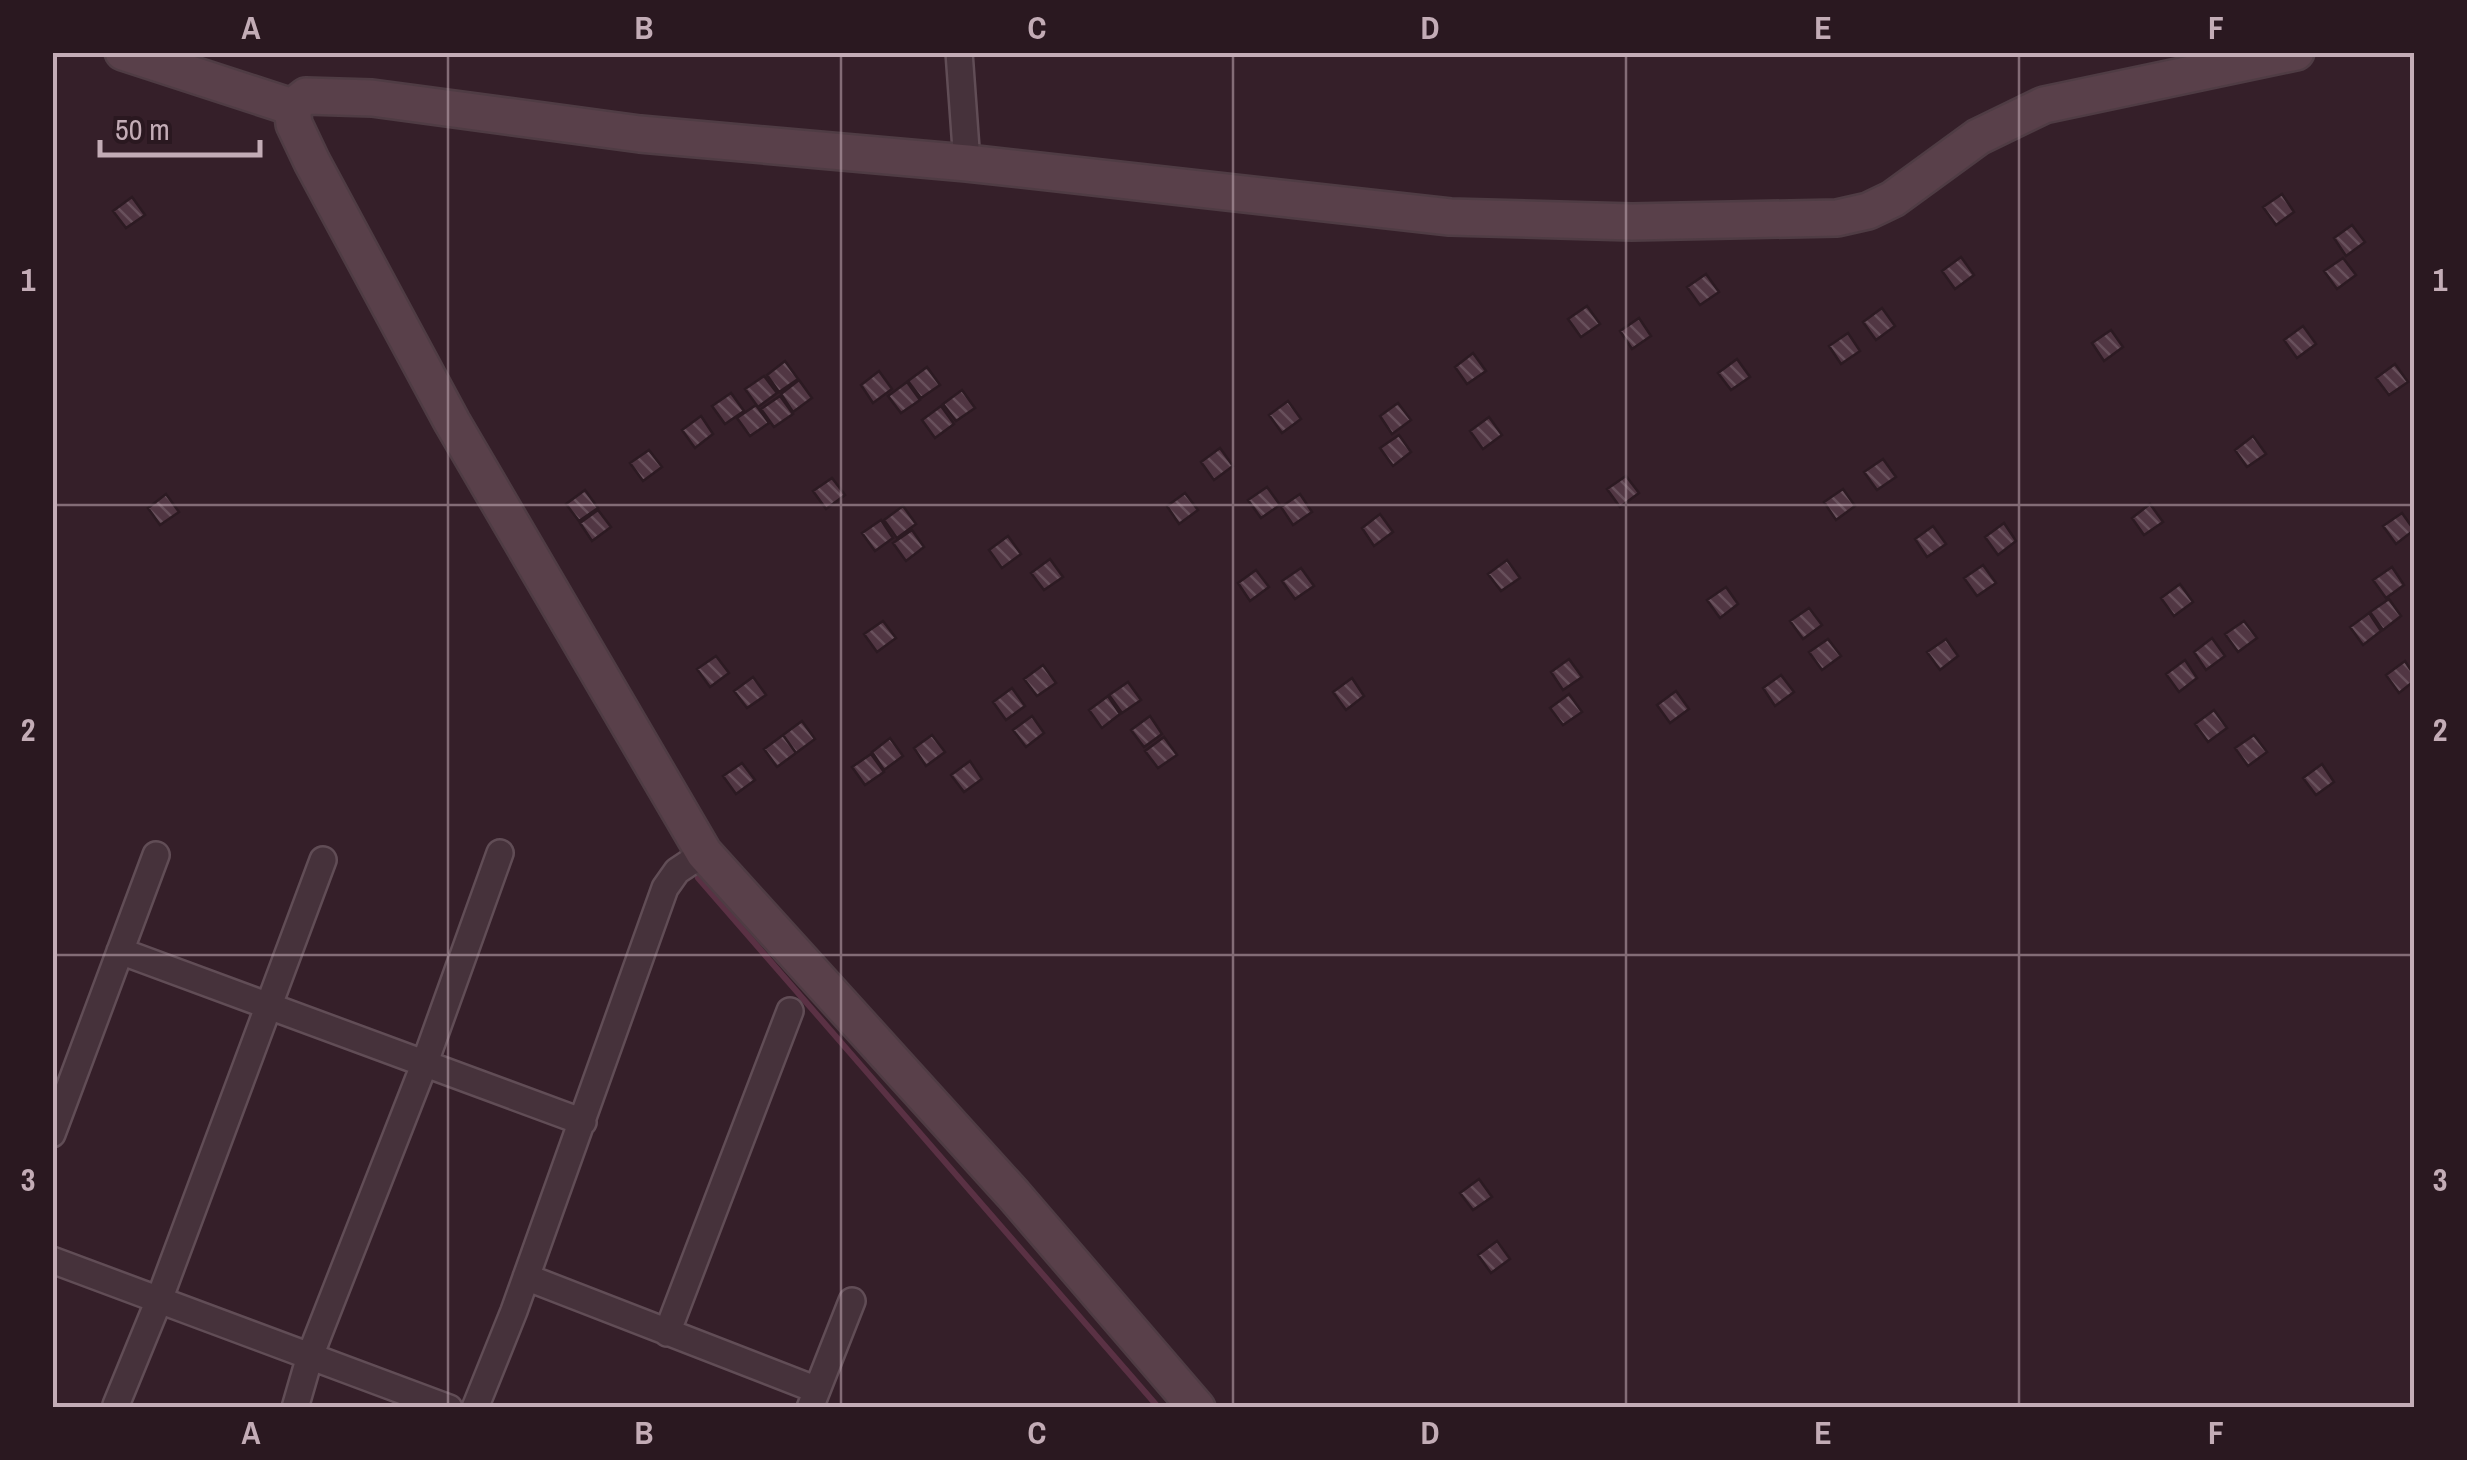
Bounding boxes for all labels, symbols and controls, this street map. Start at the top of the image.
text: A [242,6,261,49]
text: B [635,6,653,49]
text: C [1028,6,1046,49]
text: D [1421,6,1439,49]
text: E [1814,6,1832,49]
text: F [2208,6,2224,49]
scale bar [100,95,260,157]
text: 50 m [115,109,170,149]
text: 1 [21,258,36,301]
text: 1 [2433,258,2448,301]
text: 2 [21,708,35,751]
text: 2 [2433,708,2447,751]
text: 3 [21,1158,35,1201]
text: 3 [2433,1158,2447,1201]
text: A [242,1411,261,1454]
text: B [635,1411,653,1454]
text: C [1028,1411,1046,1454]
text: D [1421,1411,1439,1454]
text: E [1814,1411,1832,1454]
text: F [2208,1411,2224,1454]

